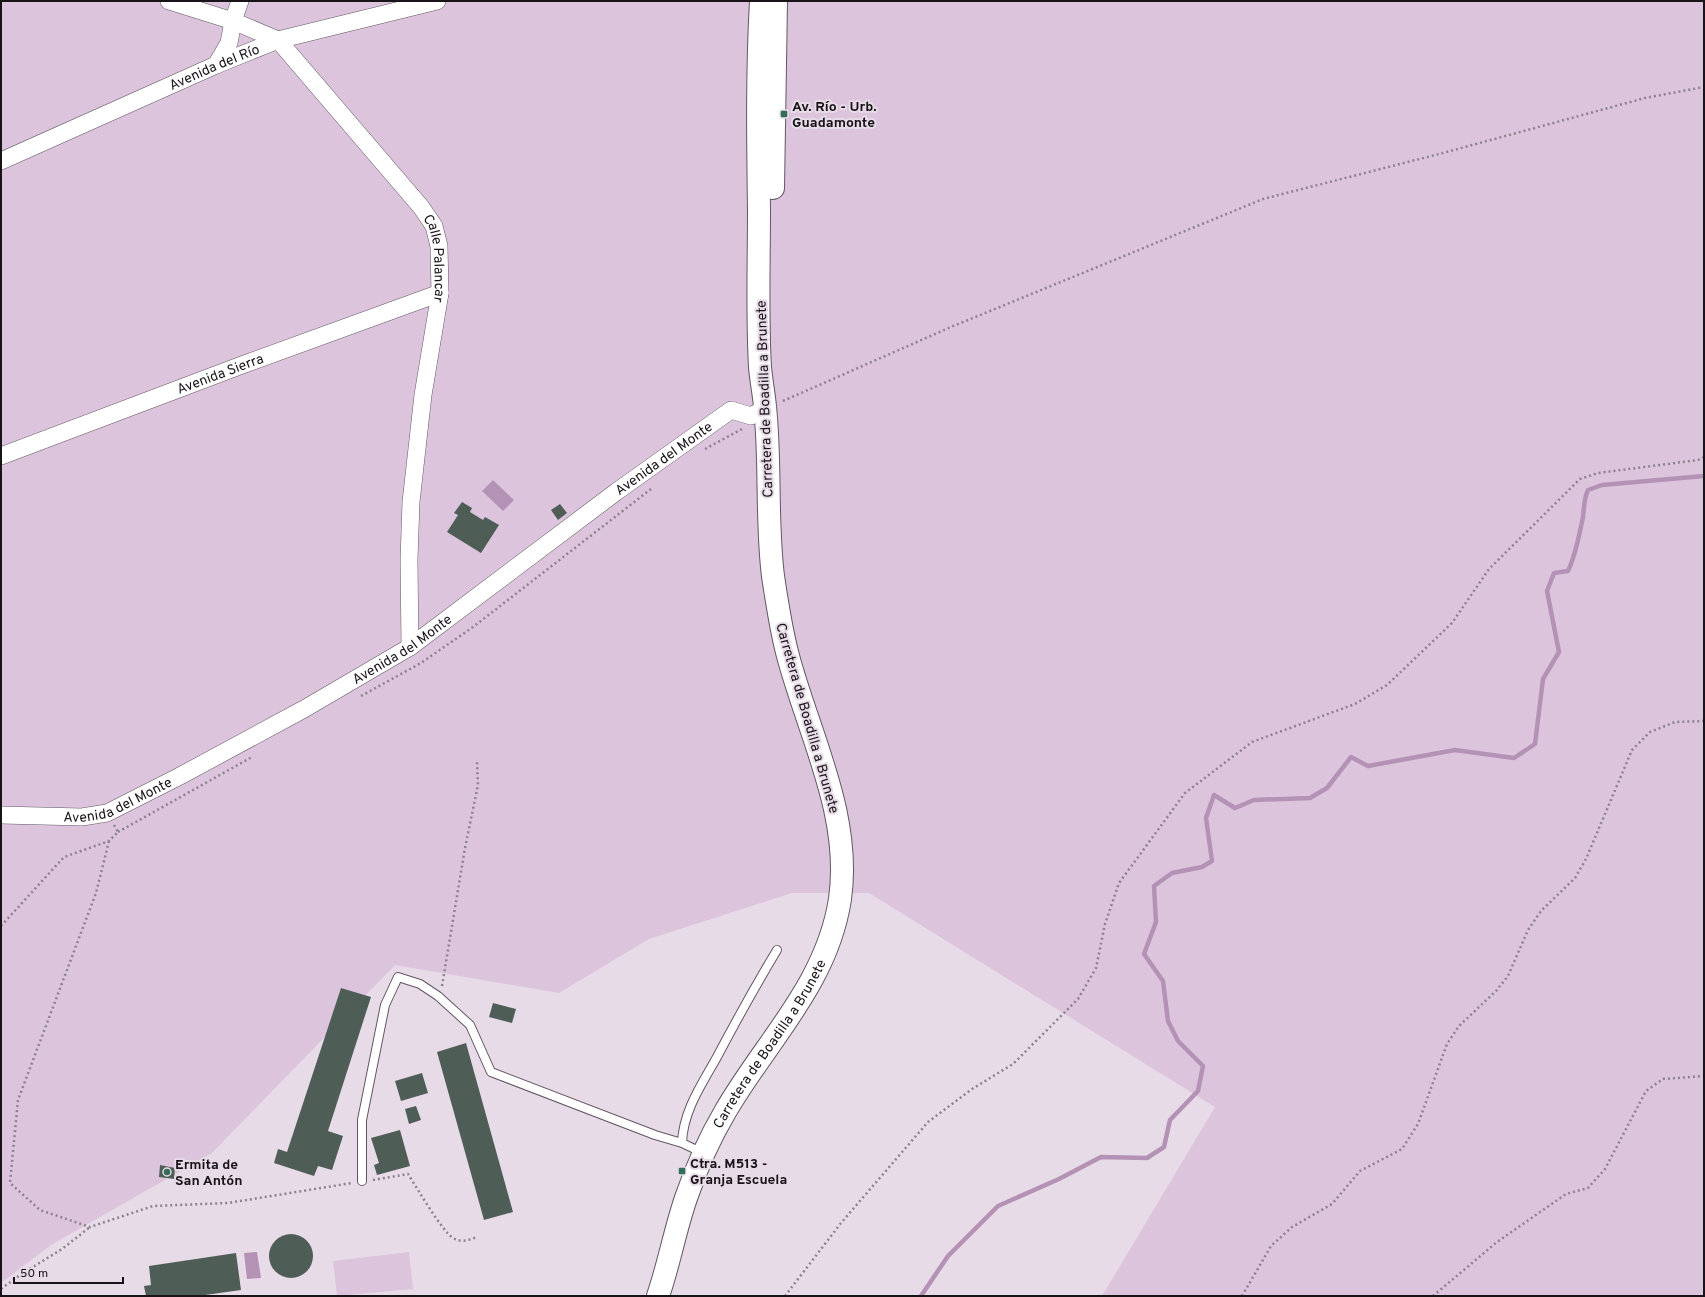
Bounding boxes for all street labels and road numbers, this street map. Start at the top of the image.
street label: Avenida del Río [167,41,262,95]
street label: Calle Palancar [419,212,447,304]
street label: Carretera de Boadilla a Brunete [754,300,777,498]
street label: Avenida Sierra [175,351,266,399]
street label: Avenida del Monte [612,419,716,500]
street label: Avenida del Monte [350,611,456,689]
street label: Carretera de Boadilla a Brunete [771,621,842,816]
street label: Avenida del Monte [63,774,175,827]
street label: Carretera de Boadilla a Brunete [710,957,831,1132]

